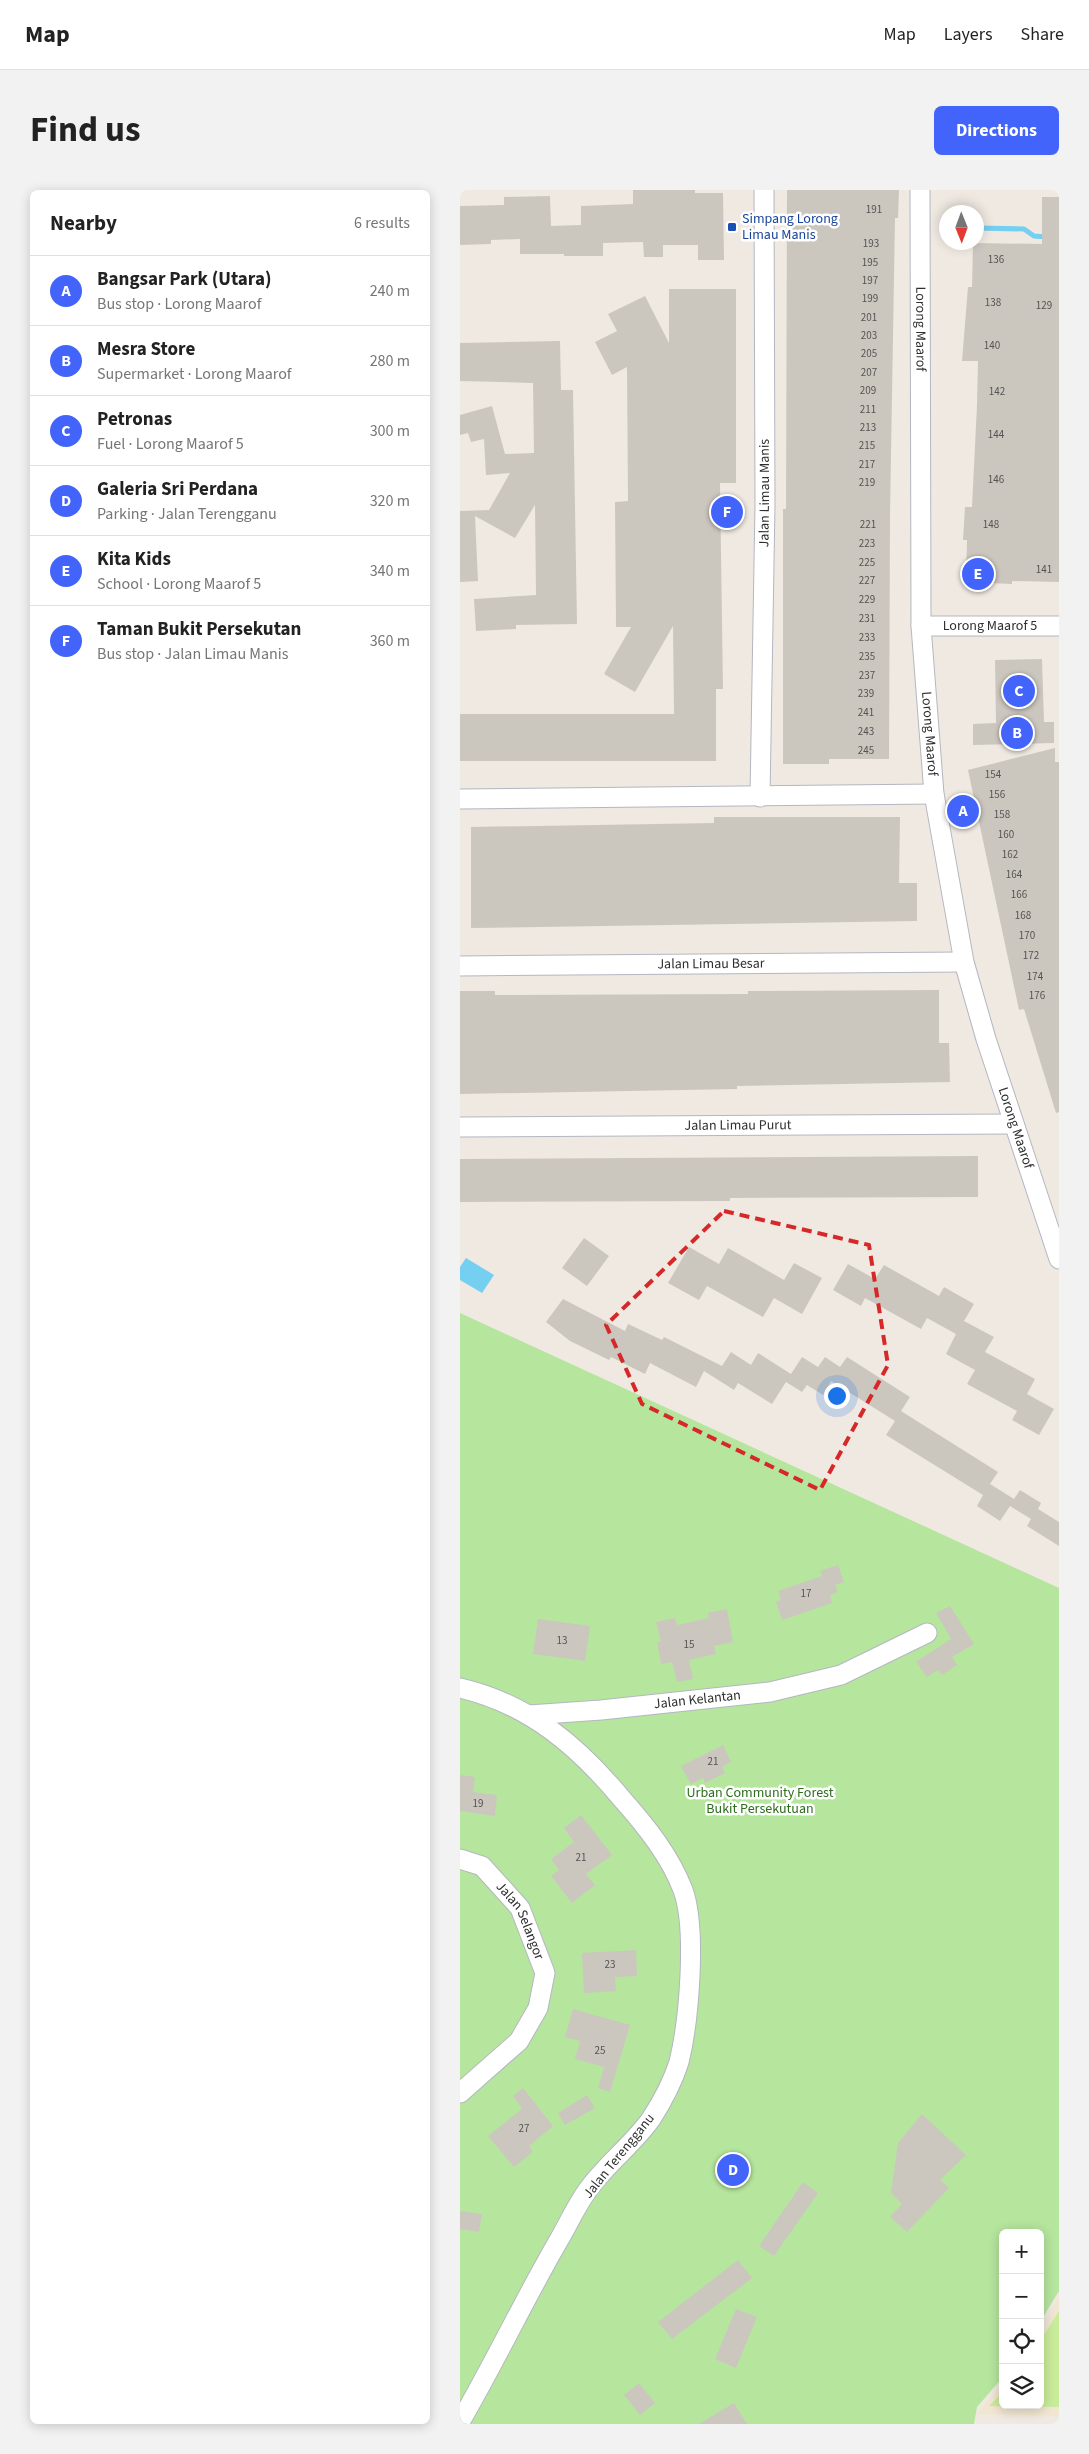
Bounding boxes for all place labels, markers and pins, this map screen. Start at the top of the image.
place label: Simpang Lorong Limau Manis [742,209,838,245]
marker: Simpang Lorong Limau Manis [726,221,738,233]
pin: F [711,493,743,531]
pin: E [962,555,994,593]
pin: C [1003,672,1035,710]
pin: B [1001,714,1033,752]
pin: A [947,792,979,830]
pin: D [717,2151,749,2189]

